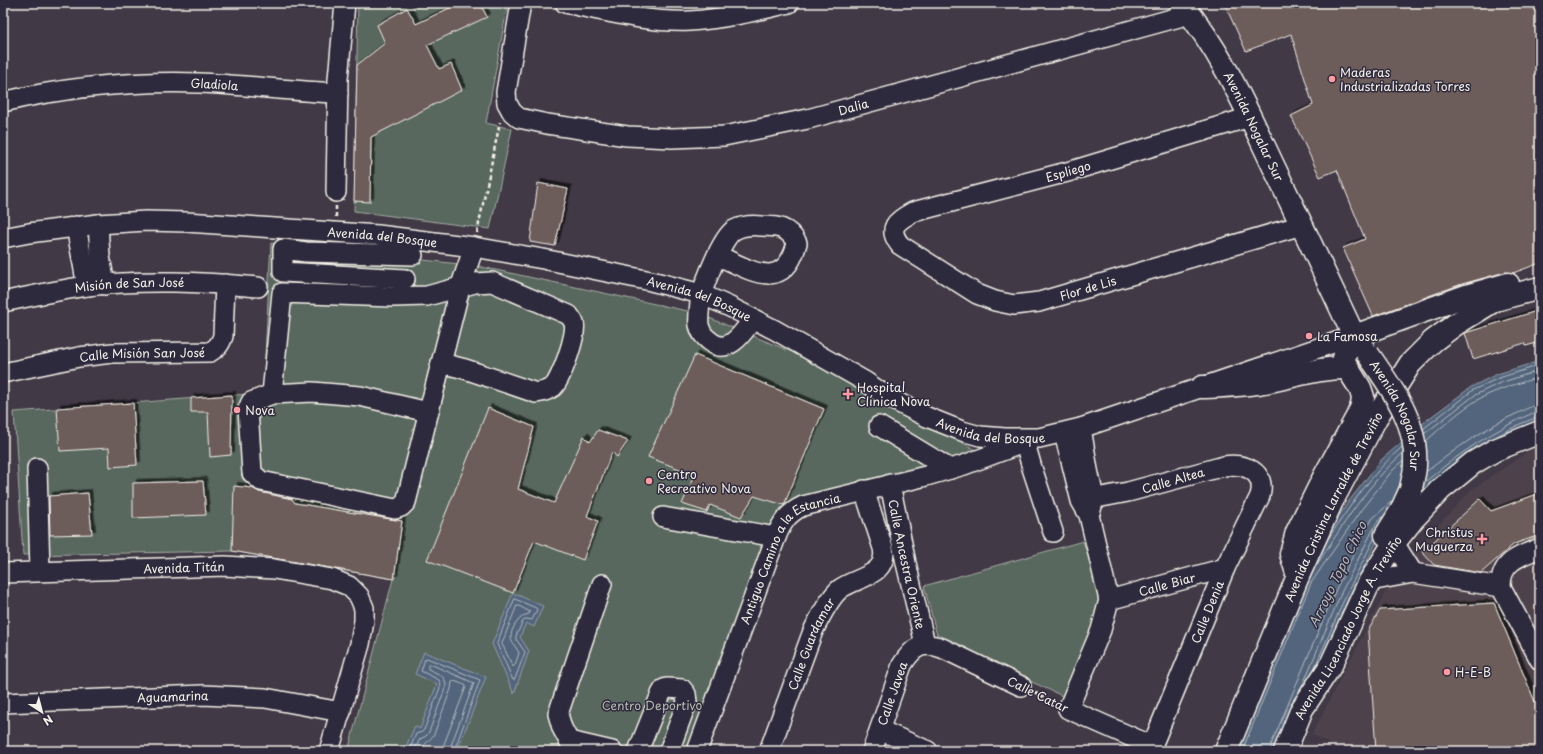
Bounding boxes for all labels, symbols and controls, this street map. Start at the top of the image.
place label: Maderas Industrializadas Torres [1340,63,1471,95]
street label: Avenida Nogalar Sur [1220,68,1289,185]
street label: Gladiola [190,74,240,95]
marker: Maderas Industrializadas Torres [1327,74,1337,84]
street label: Dalia [836,94,871,119]
street label: Espliego [1043,156,1093,186]
street label: Avenida del Bosque [327,223,439,251]
street label: Avenida del Bosque [645,271,755,326]
street label: Flor de Lis [1057,271,1119,305]
street label: Misión de San José [73,273,185,297]
place label: La Famosa [1317,327,1378,345]
marker: La Famosa [1304,331,1314,341]
street label: Calle Misión San José [78,343,205,366]
street label: Avenida Nogalar Sur [1366,356,1424,472]
place label: Hospital Clínica Nova [857,378,931,410]
marker: Hospital Clínica Nova [842,388,854,400]
place label: Nova [245,401,276,419]
marker: Nova [232,405,242,415]
street label: Avenida Cristina Larralde de Treviño [1280,408,1387,604]
street label: Avenida del Bosque [934,413,1047,447]
street label: Calle Altea [1140,462,1207,497]
place label: Centro Recreativo Nova [657,465,752,497]
marker: Centro Recreativo Nova [644,476,654,486]
street label: Antiguo Camino a la Estancia [736,488,843,627]
street label: Calle Ancestra Oriente [884,498,930,631]
water label: Arroyo Topo Chico [1303,517,1371,630]
place label: Christus Muguerza [1415,523,1473,555]
street label: Avenida Licenciado Jorge A. Treviño [1290,531,1406,722]
marker: Christus Muguerza [1476,533,1488,545]
street label: Avenida Titán [143,557,225,578]
street label: Calle Biar [1137,568,1198,600]
street label: Calle Denia [1186,577,1228,646]
street label: Calle Guardamar [783,594,839,693]
street label: Calle Javea [873,659,912,728]
place label: H-E-B [1455,663,1491,681]
marker: H-E-B [1442,667,1452,677]
street label: Calle Catar [1004,671,1072,717]
street label: Aguamarina [137,686,209,707]
north arrow [22,692,62,732]
park label: Centro Deportivo [602,696,703,714]
text: N [39,711,57,730]

